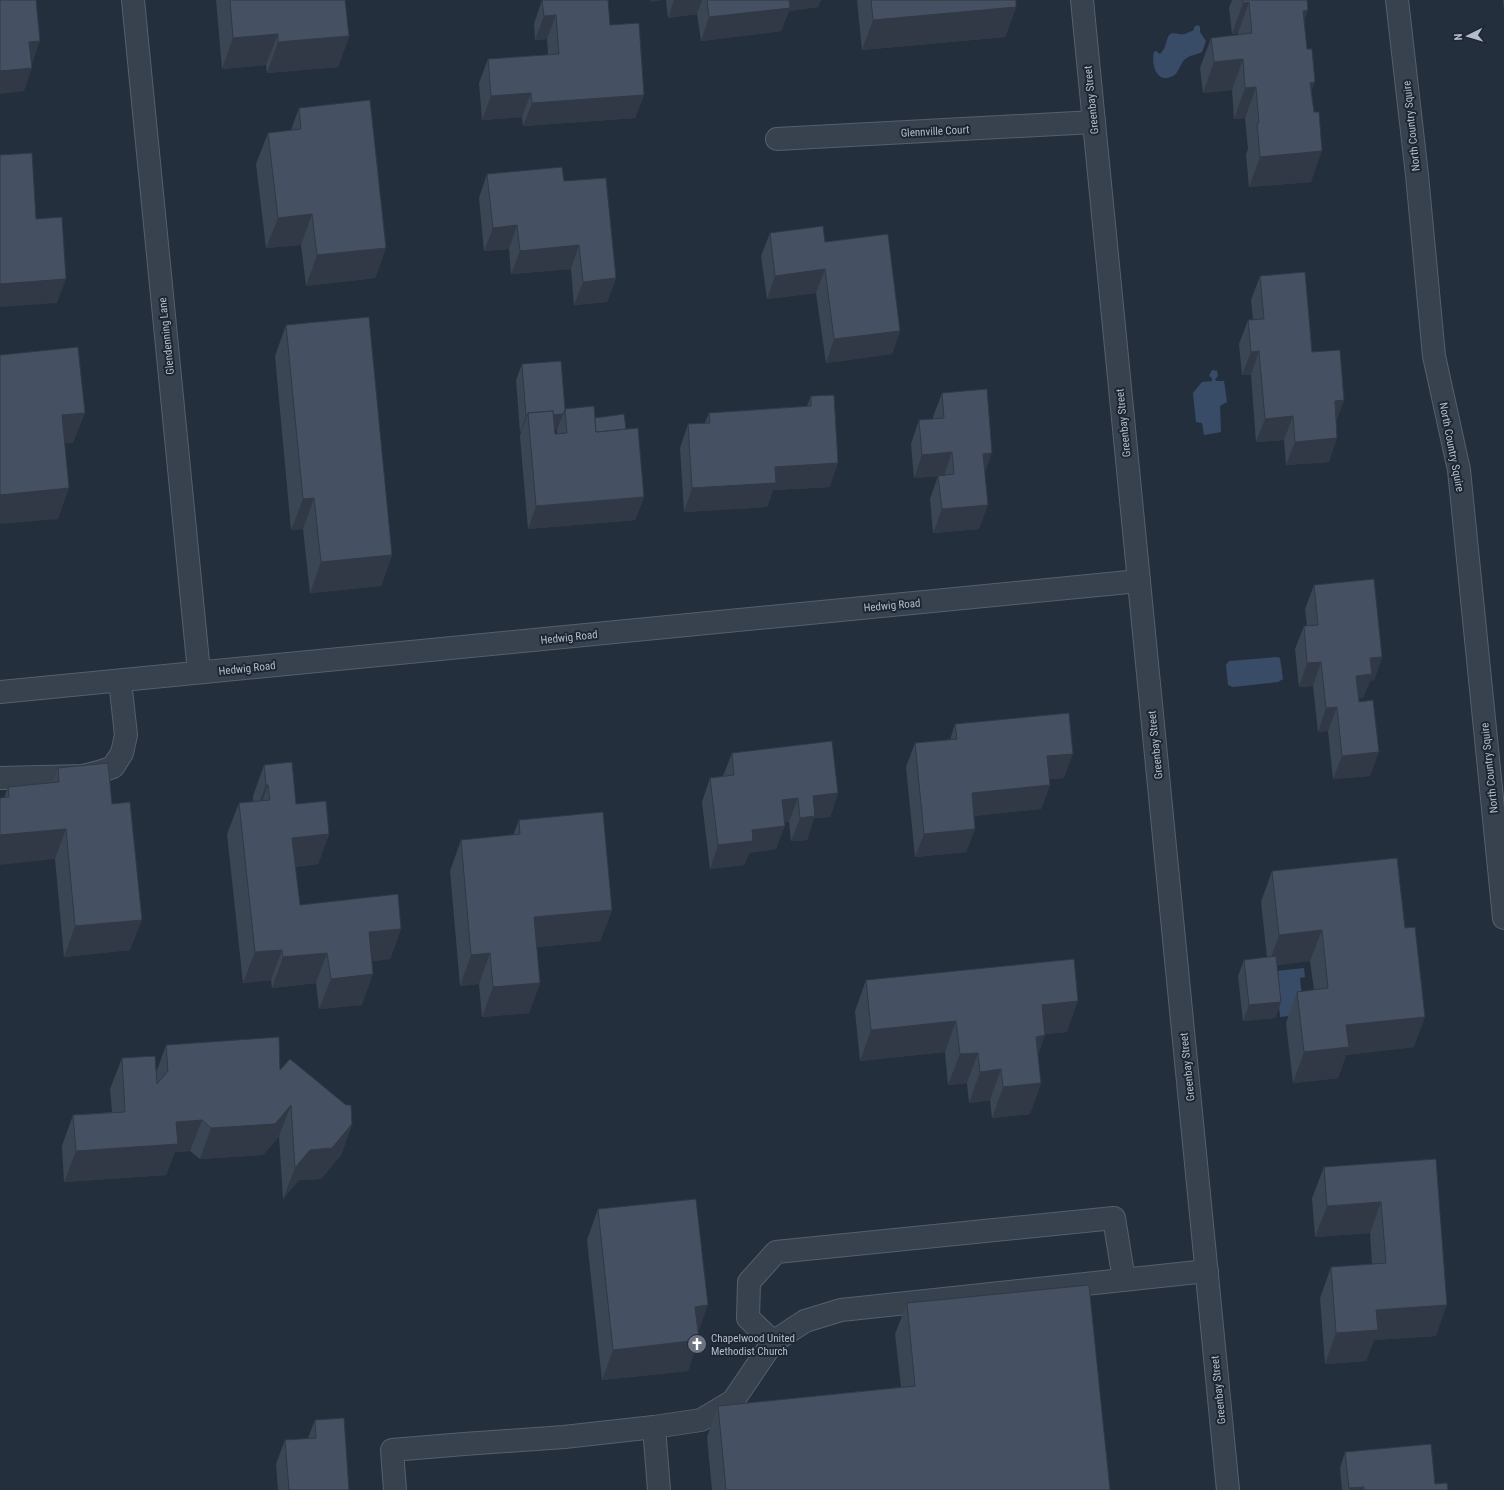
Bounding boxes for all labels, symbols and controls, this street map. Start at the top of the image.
north arrow [1448,16,1488,56]
text: N [1452,33,1465,41]
street label: Greenbay Street [1081,65,1102,135]
street label: North Country Squire [1400,80,1423,172]
street label: Glennville Court [900,123,970,140]
street label: Glendenning Lane [156,297,177,375]
street label: Greenbay Street [1113,388,1134,458]
street label: North Country Squire [1436,401,1467,493]
street label: Hedwig Road [863,597,921,614]
street label: Hedwig Road [540,628,598,647]
street label: Hedwig Road [218,659,276,678]
street label: Greenbay Street [1145,710,1166,780]
street label: North Country Squire [1478,722,1501,814]
street label: Greenbay Street [1177,1032,1198,1102]
place label: Chapelwood United Methodist Church [711,1332,795,1358]
church icon: Chapelwood United Methodist Church [686,1333,708,1355]
street label: Greenbay Street [1208,1355,1229,1425]

